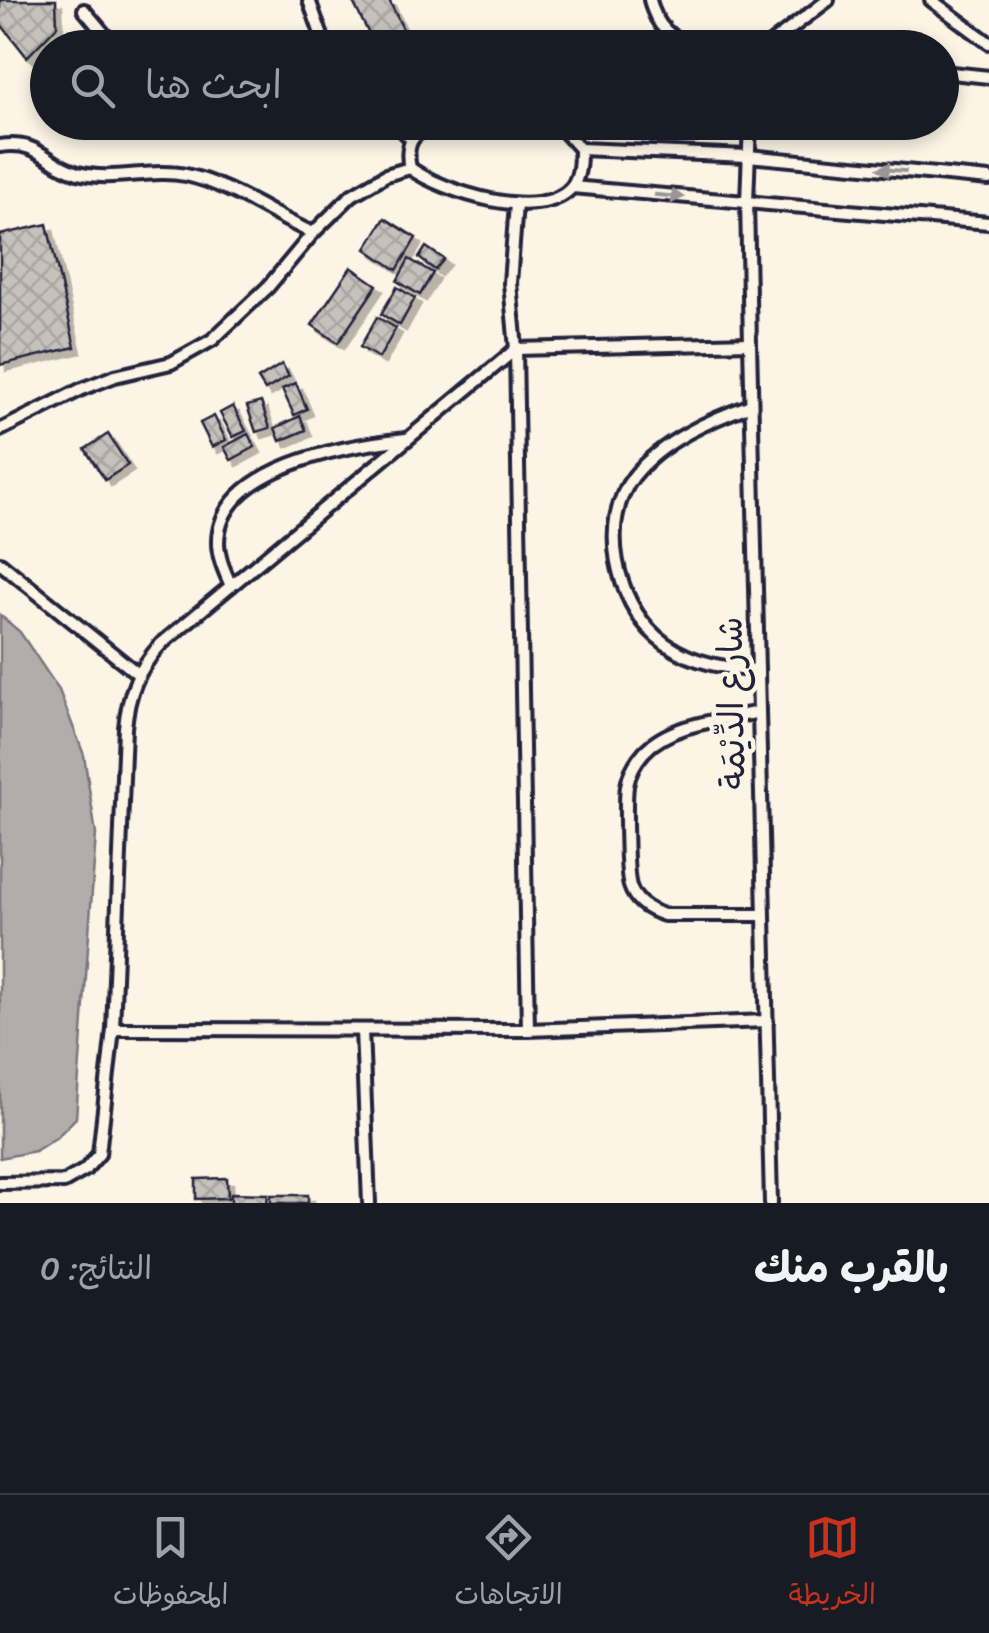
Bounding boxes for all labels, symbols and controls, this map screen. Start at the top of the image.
search box [30,30,959,140]
text: ابحث هنا [145,52,282,119]
icon: search [65,58,120,113]
one-way arrow [876,162,907,178]
one-way arrow [653,188,685,204]
street label: شارع الدِّيْمَة [698,616,764,790]
text: بالقرب منك [754,1231,949,1305]
text: النتائج: 0 [40,1240,152,1297]
tab: المحفوظات [113,1510,228,1619]
tab: الاتجاهات [454,1510,563,1619]
tab: الخريطة [789,1510,876,1619]

